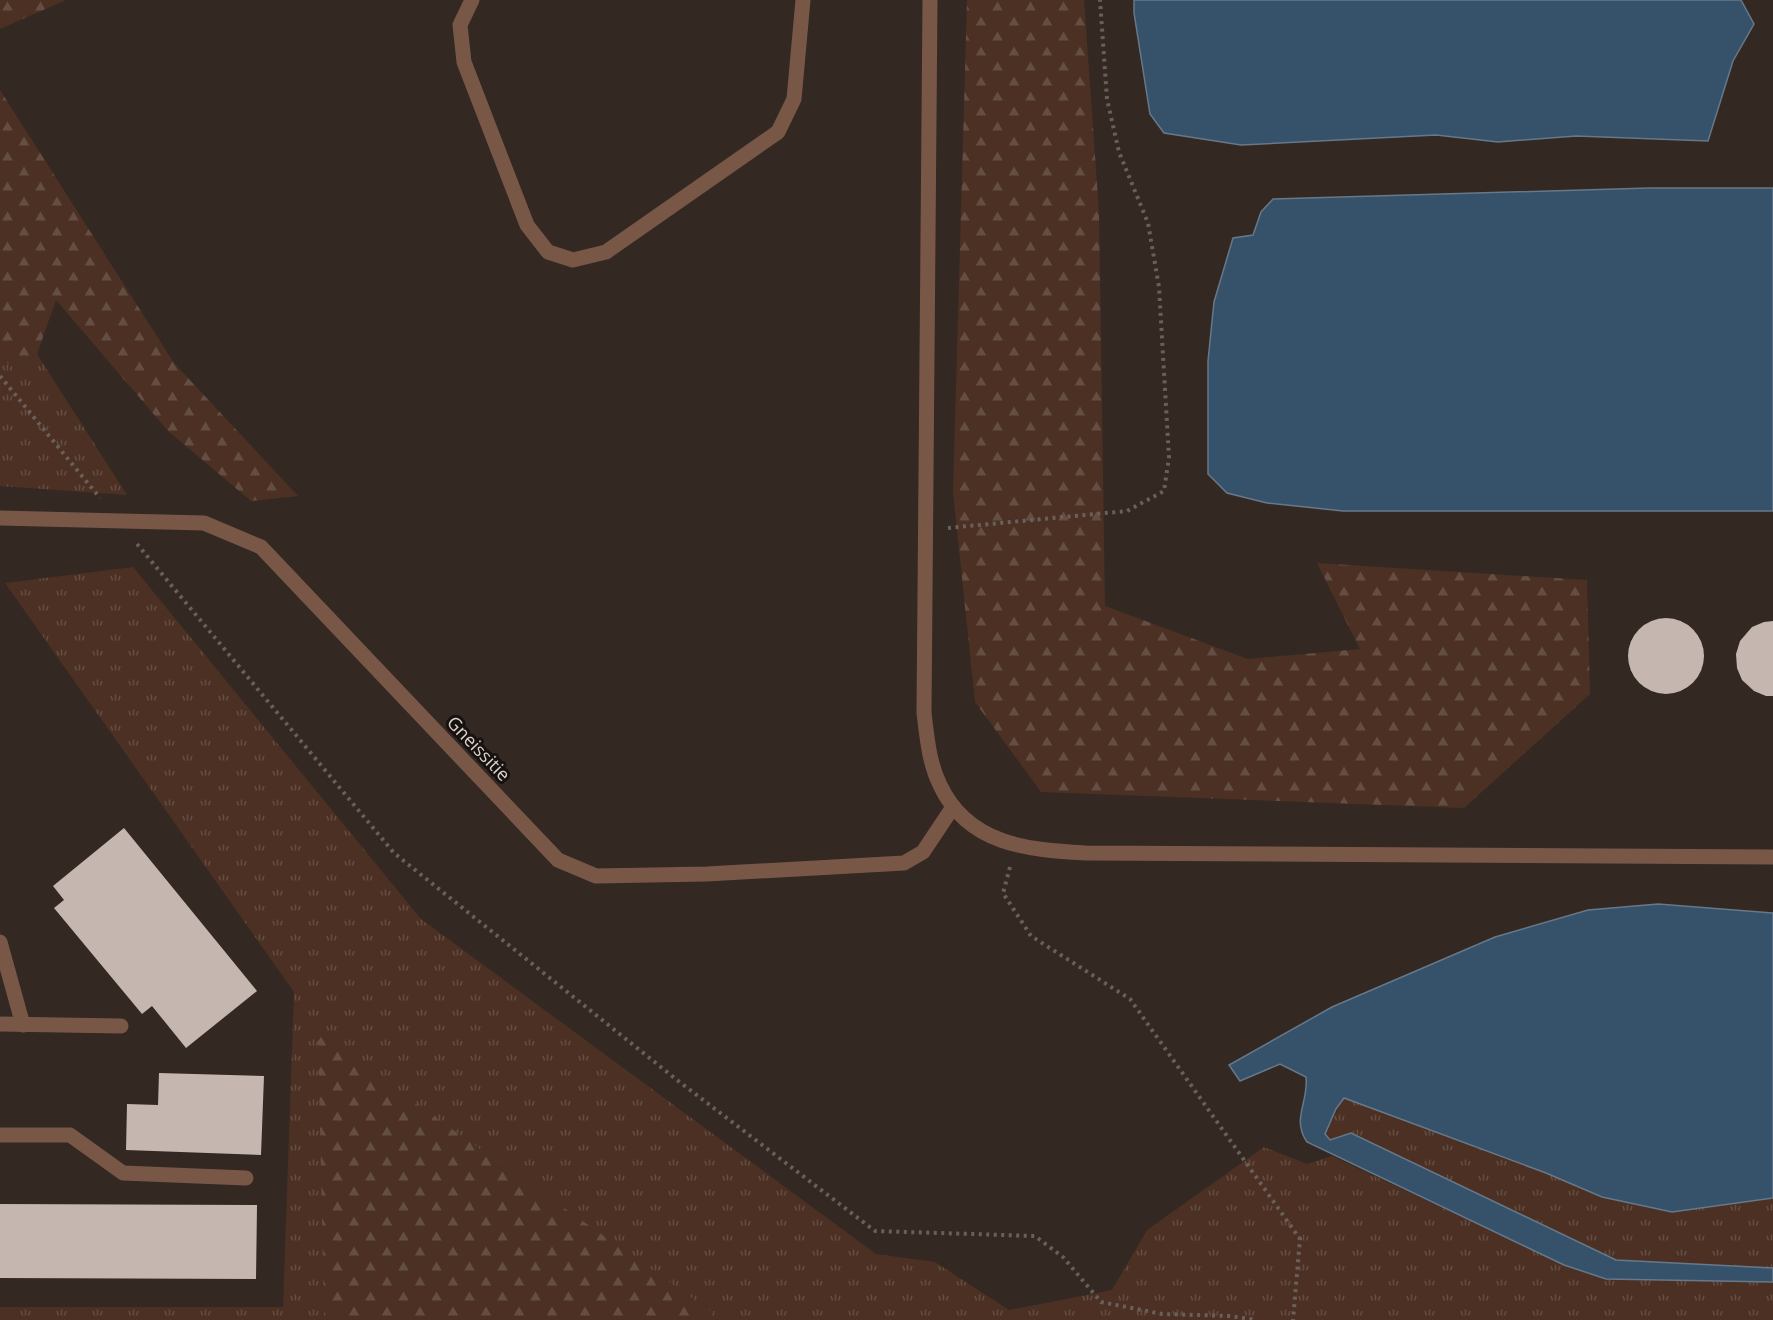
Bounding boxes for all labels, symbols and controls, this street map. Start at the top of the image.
street label: Gneissitie [442,710,516,786]

